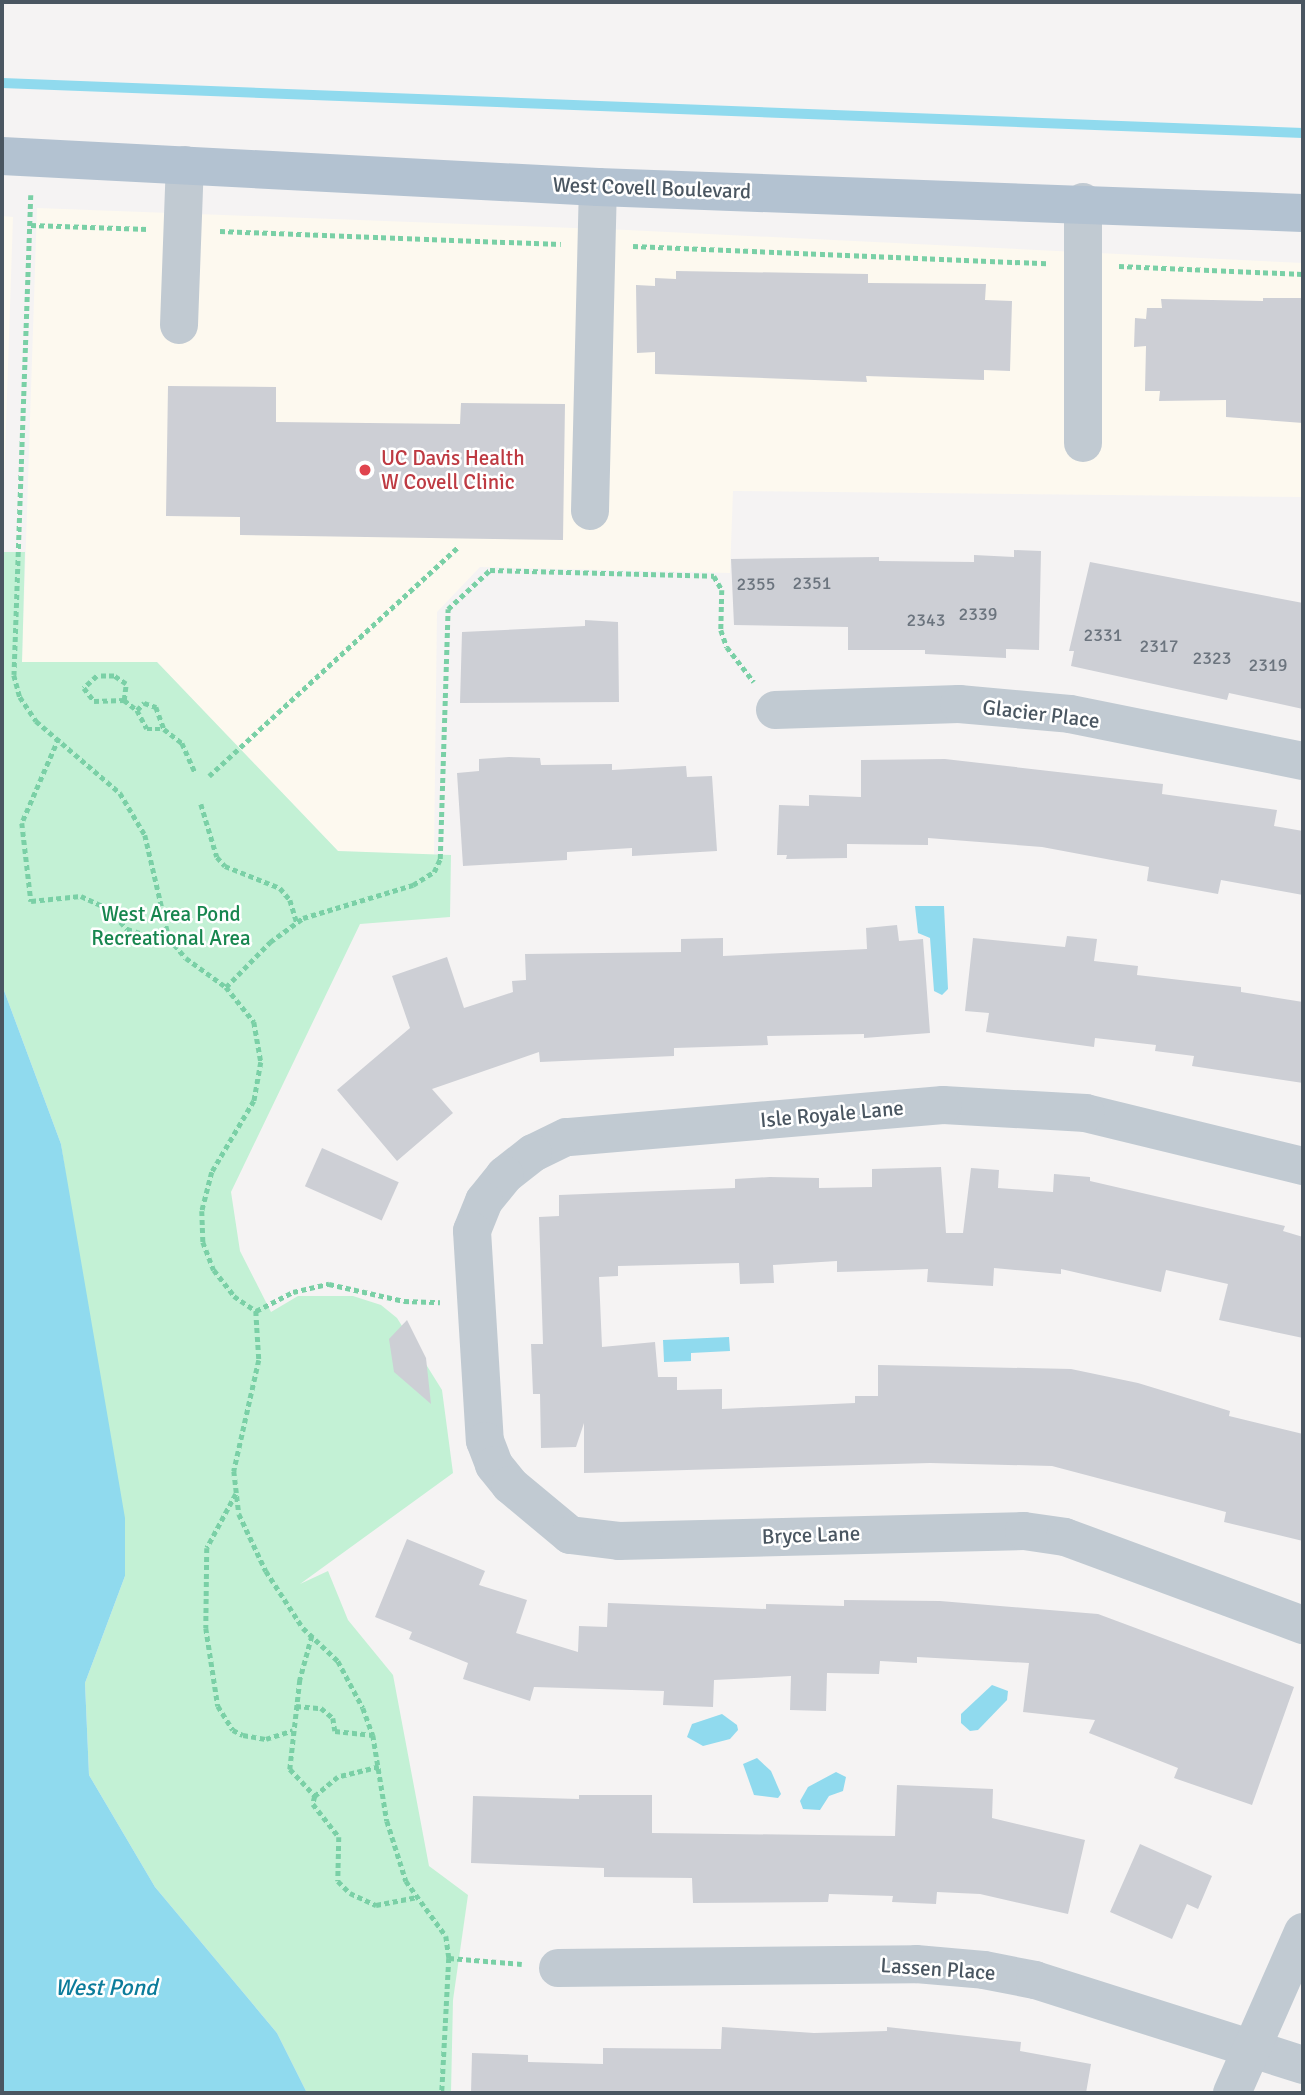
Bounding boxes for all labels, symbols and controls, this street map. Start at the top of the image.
street label: West Covell Boulevard [552,172,752,204]
place label: UC Davis Health W Covell Clinic [381,445,525,495]
marker: UC Davis Health W Covell Clinic [355,460,375,480]
house number: 2351 [793,572,831,594]
house number: 2355 [737,573,775,595]
house number: 2339 [959,603,997,625]
house number: 2343 [907,609,945,631]
house number: 2331 [1084,624,1122,646]
house number: 2317 [1140,635,1178,657]
house number: 2323 [1193,647,1231,669]
house number: 2319 [1249,654,1287,676]
street label: Glacier Place [981,694,1101,734]
park label: West Area Pond Recreational Area [91,901,251,951]
street label: Isle Royale Lane [759,1095,905,1133]
street label: Bryce Lane [761,1521,861,1549]
street label: Lassen Place [880,1952,996,1986]
water label: West Pond [55,1974,157,2002]

